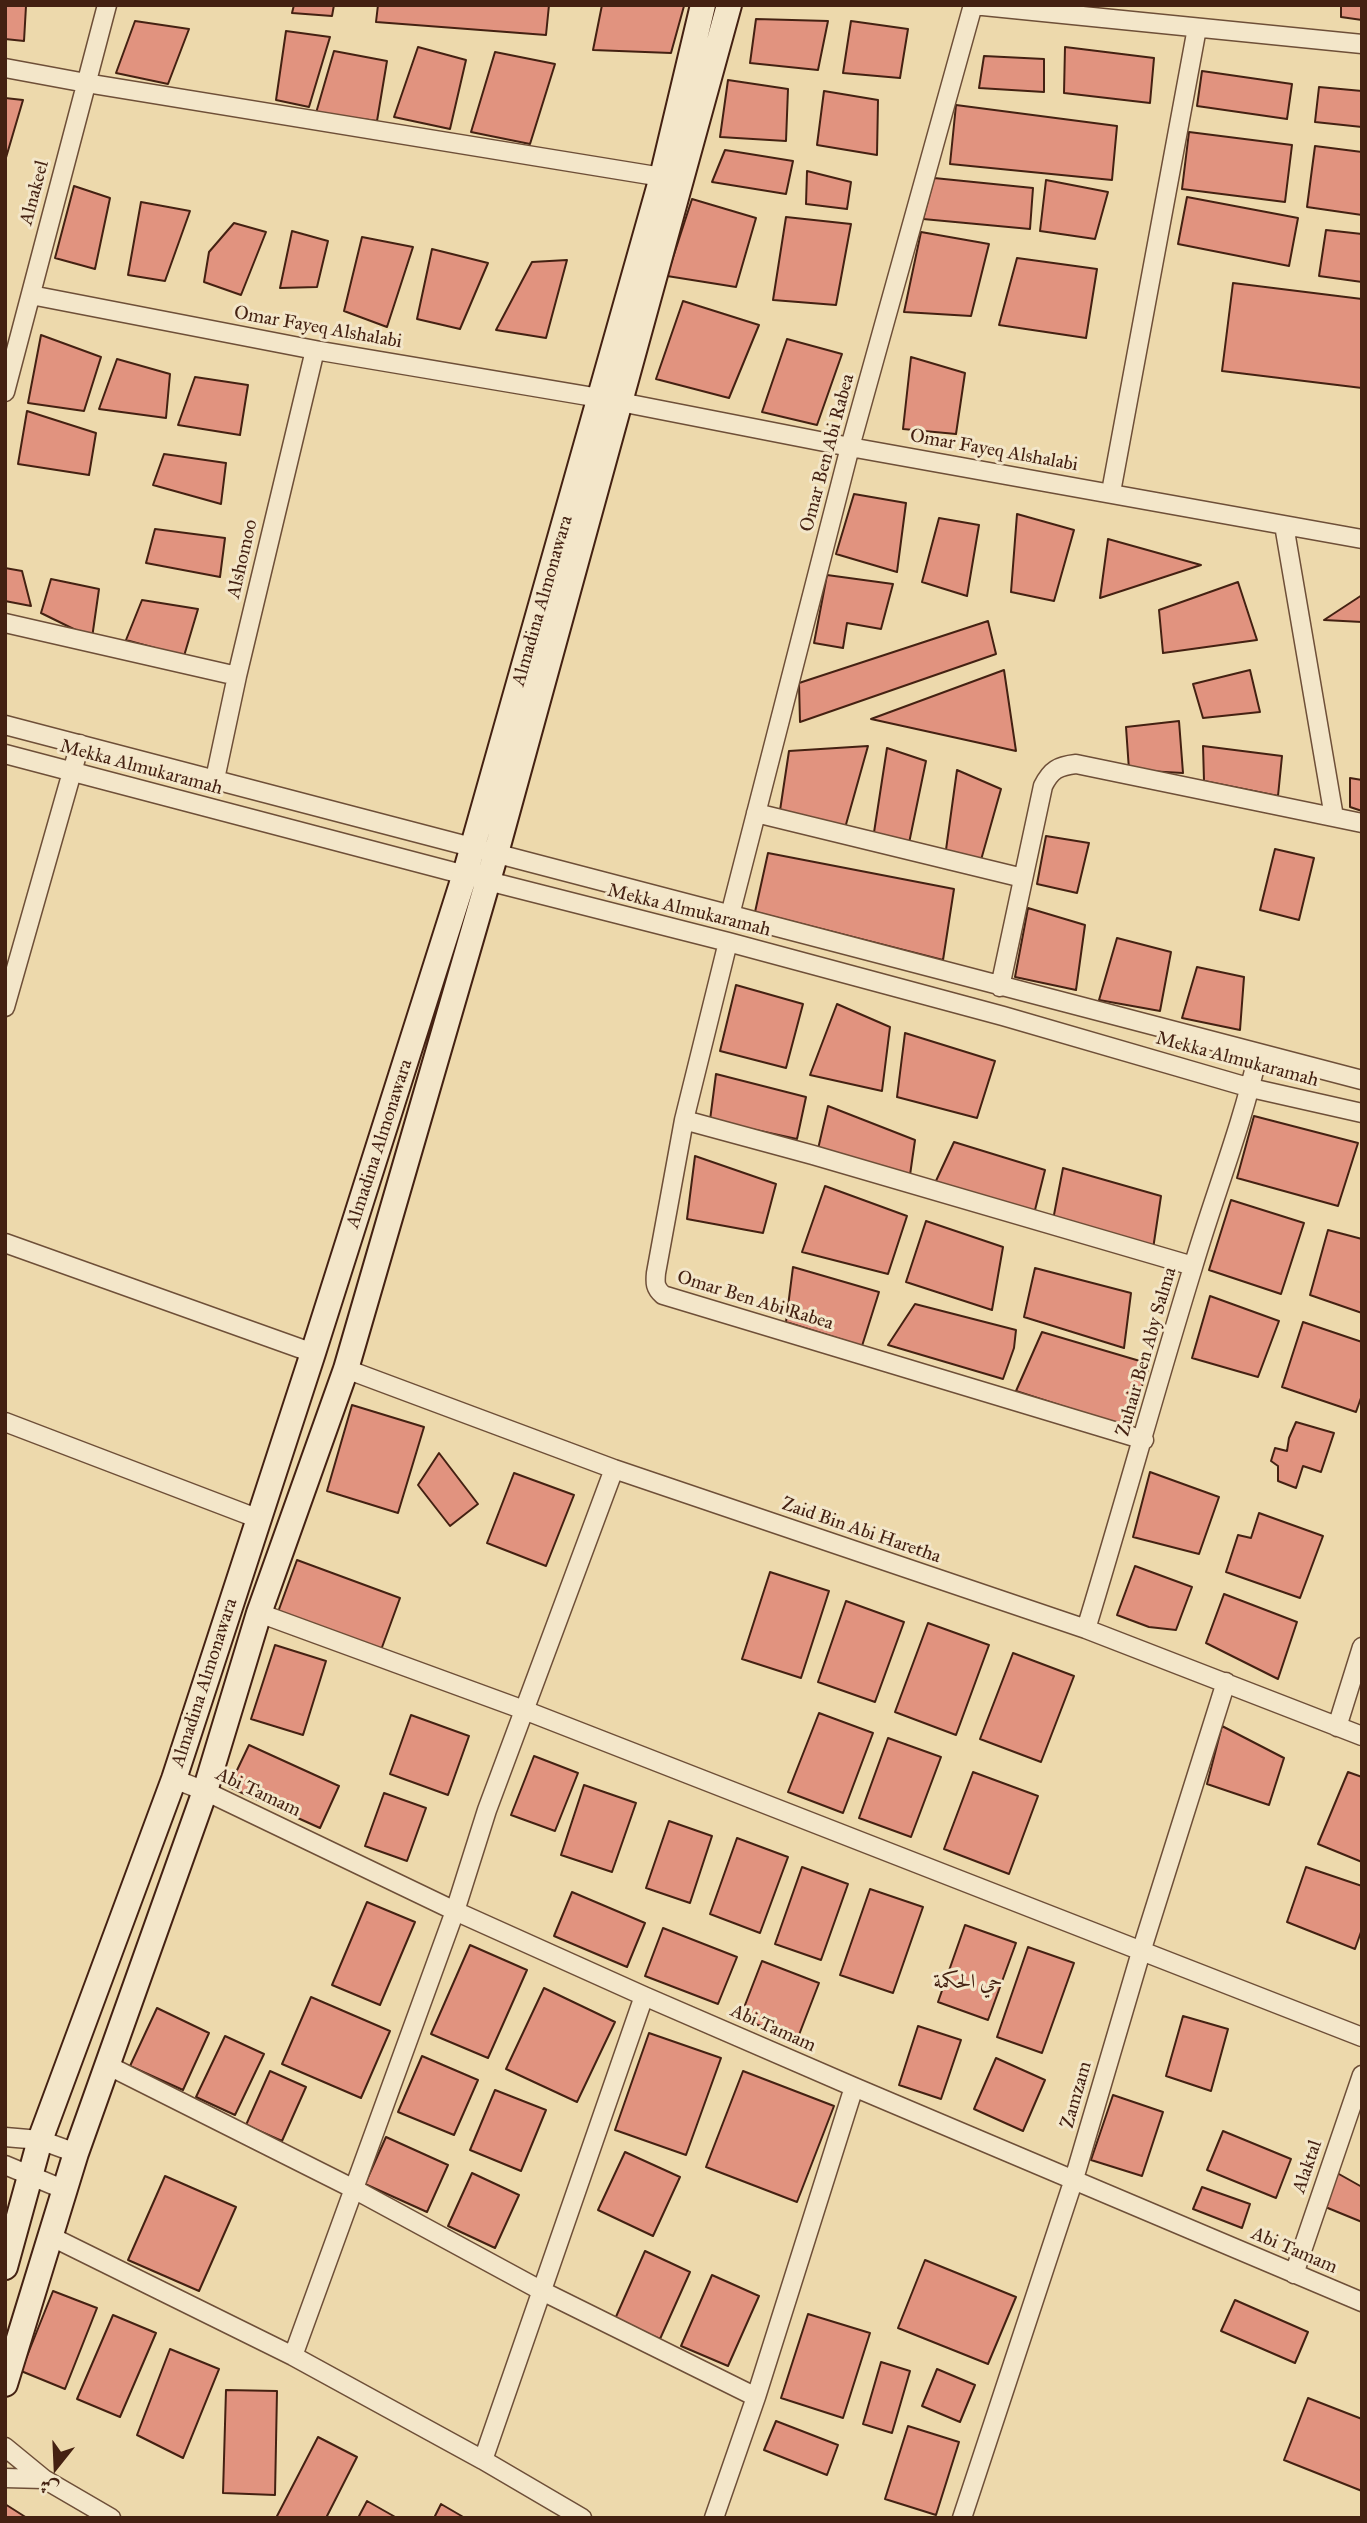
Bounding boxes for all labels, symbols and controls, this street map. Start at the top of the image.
street label: Alnakeel [15,158,55,228]
street label: Omar Fayeq Alshalabi [232,302,404,354]
street label: Omar Ben Abi Rabea [796,372,860,534]
street label: Omar Fayeq Alshalabi [908,425,1080,477]
street label: Almadina Almonawara [508,513,578,689]
street label: Alshomoo [223,517,263,601]
street label: Mekka Almukaramah [57,735,225,801]
street label: Mekka Almukaramah [605,880,773,942]
street label: Mekka Almukaramah [1153,1027,1321,1093]
street label: Almadina Almonawara [342,1057,418,1231]
street label: Zuhair Ben Aby Salma [1112,1265,1182,1439]
street label: Omar Ben Abi Rabea [674,1266,836,1336]
street label: Zaid Bin Abi Haretha [778,1493,944,1569]
street label: Almadina Almonawara [167,1596,243,1770]
street label: Abi Tamam [212,1763,304,1823]
district label: حي الحكمة [933,1970,1003,1996]
street label: Abi Tamam [727,2000,819,2058]
street label: Zamzam [1057,2059,1097,2131]
street label: Alaktal [1288,2137,1328,2197]
street label: Abi Tamam [1248,2223,1340,2279]
north arrow [21,2432,91,2502]
text: ش [37,2474,62,2501]

